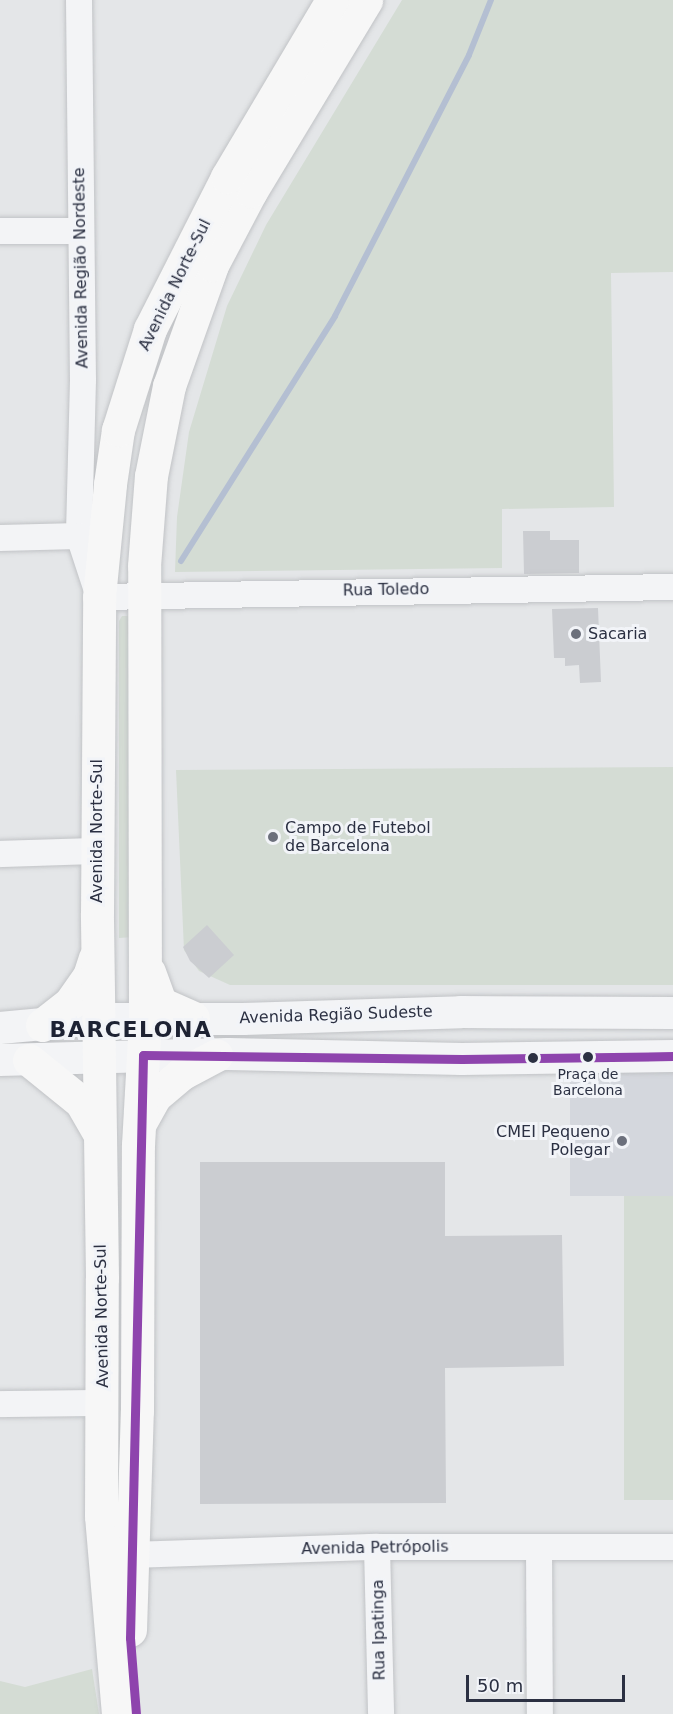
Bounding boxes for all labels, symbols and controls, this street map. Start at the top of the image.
street label: Avenida Região Nordeste [70,167,92,369]
street label: Avenida Norte-Sul [135,216,215,354]
street label: Rua Toledo [343,580,429,600]
place label: Sacaria [588,624,647,644]
marker: Sacaria [569,627,583,641]
street label: Avenida Norte-Sul [87,759,107,903]
place label: Campo de Futebol de Barcelona [285,818,431,856]
marker: Campo de Futebol de Barcelona [266,830,280,844]
street label: Avenida Região Sudeste [239,1002,433,1028]
district label: BARCELONA [50,1017,212,1043]
marker: Praça de Barcelona [582,1051,594,1063]
unlabelled marker [527,1052,539,1064]
place label: Praça de Barcelona [553,1066,623,1098]
place label: CMEI Pequeno Polegar [496,1122,610,1160]
marker: CMEI Pequeno Polegar [615,1134,629,1148]
street label: Avenida Norte-Sul [91,1244,113,1388]
street label: Avenida Petrópolis [301,1537,449,1559]
street label: Rua Ipatinga [369,1579,389,1681]
scale bar [469,1663,628,1701]
text: 50 m [477,1675,523,1696]

